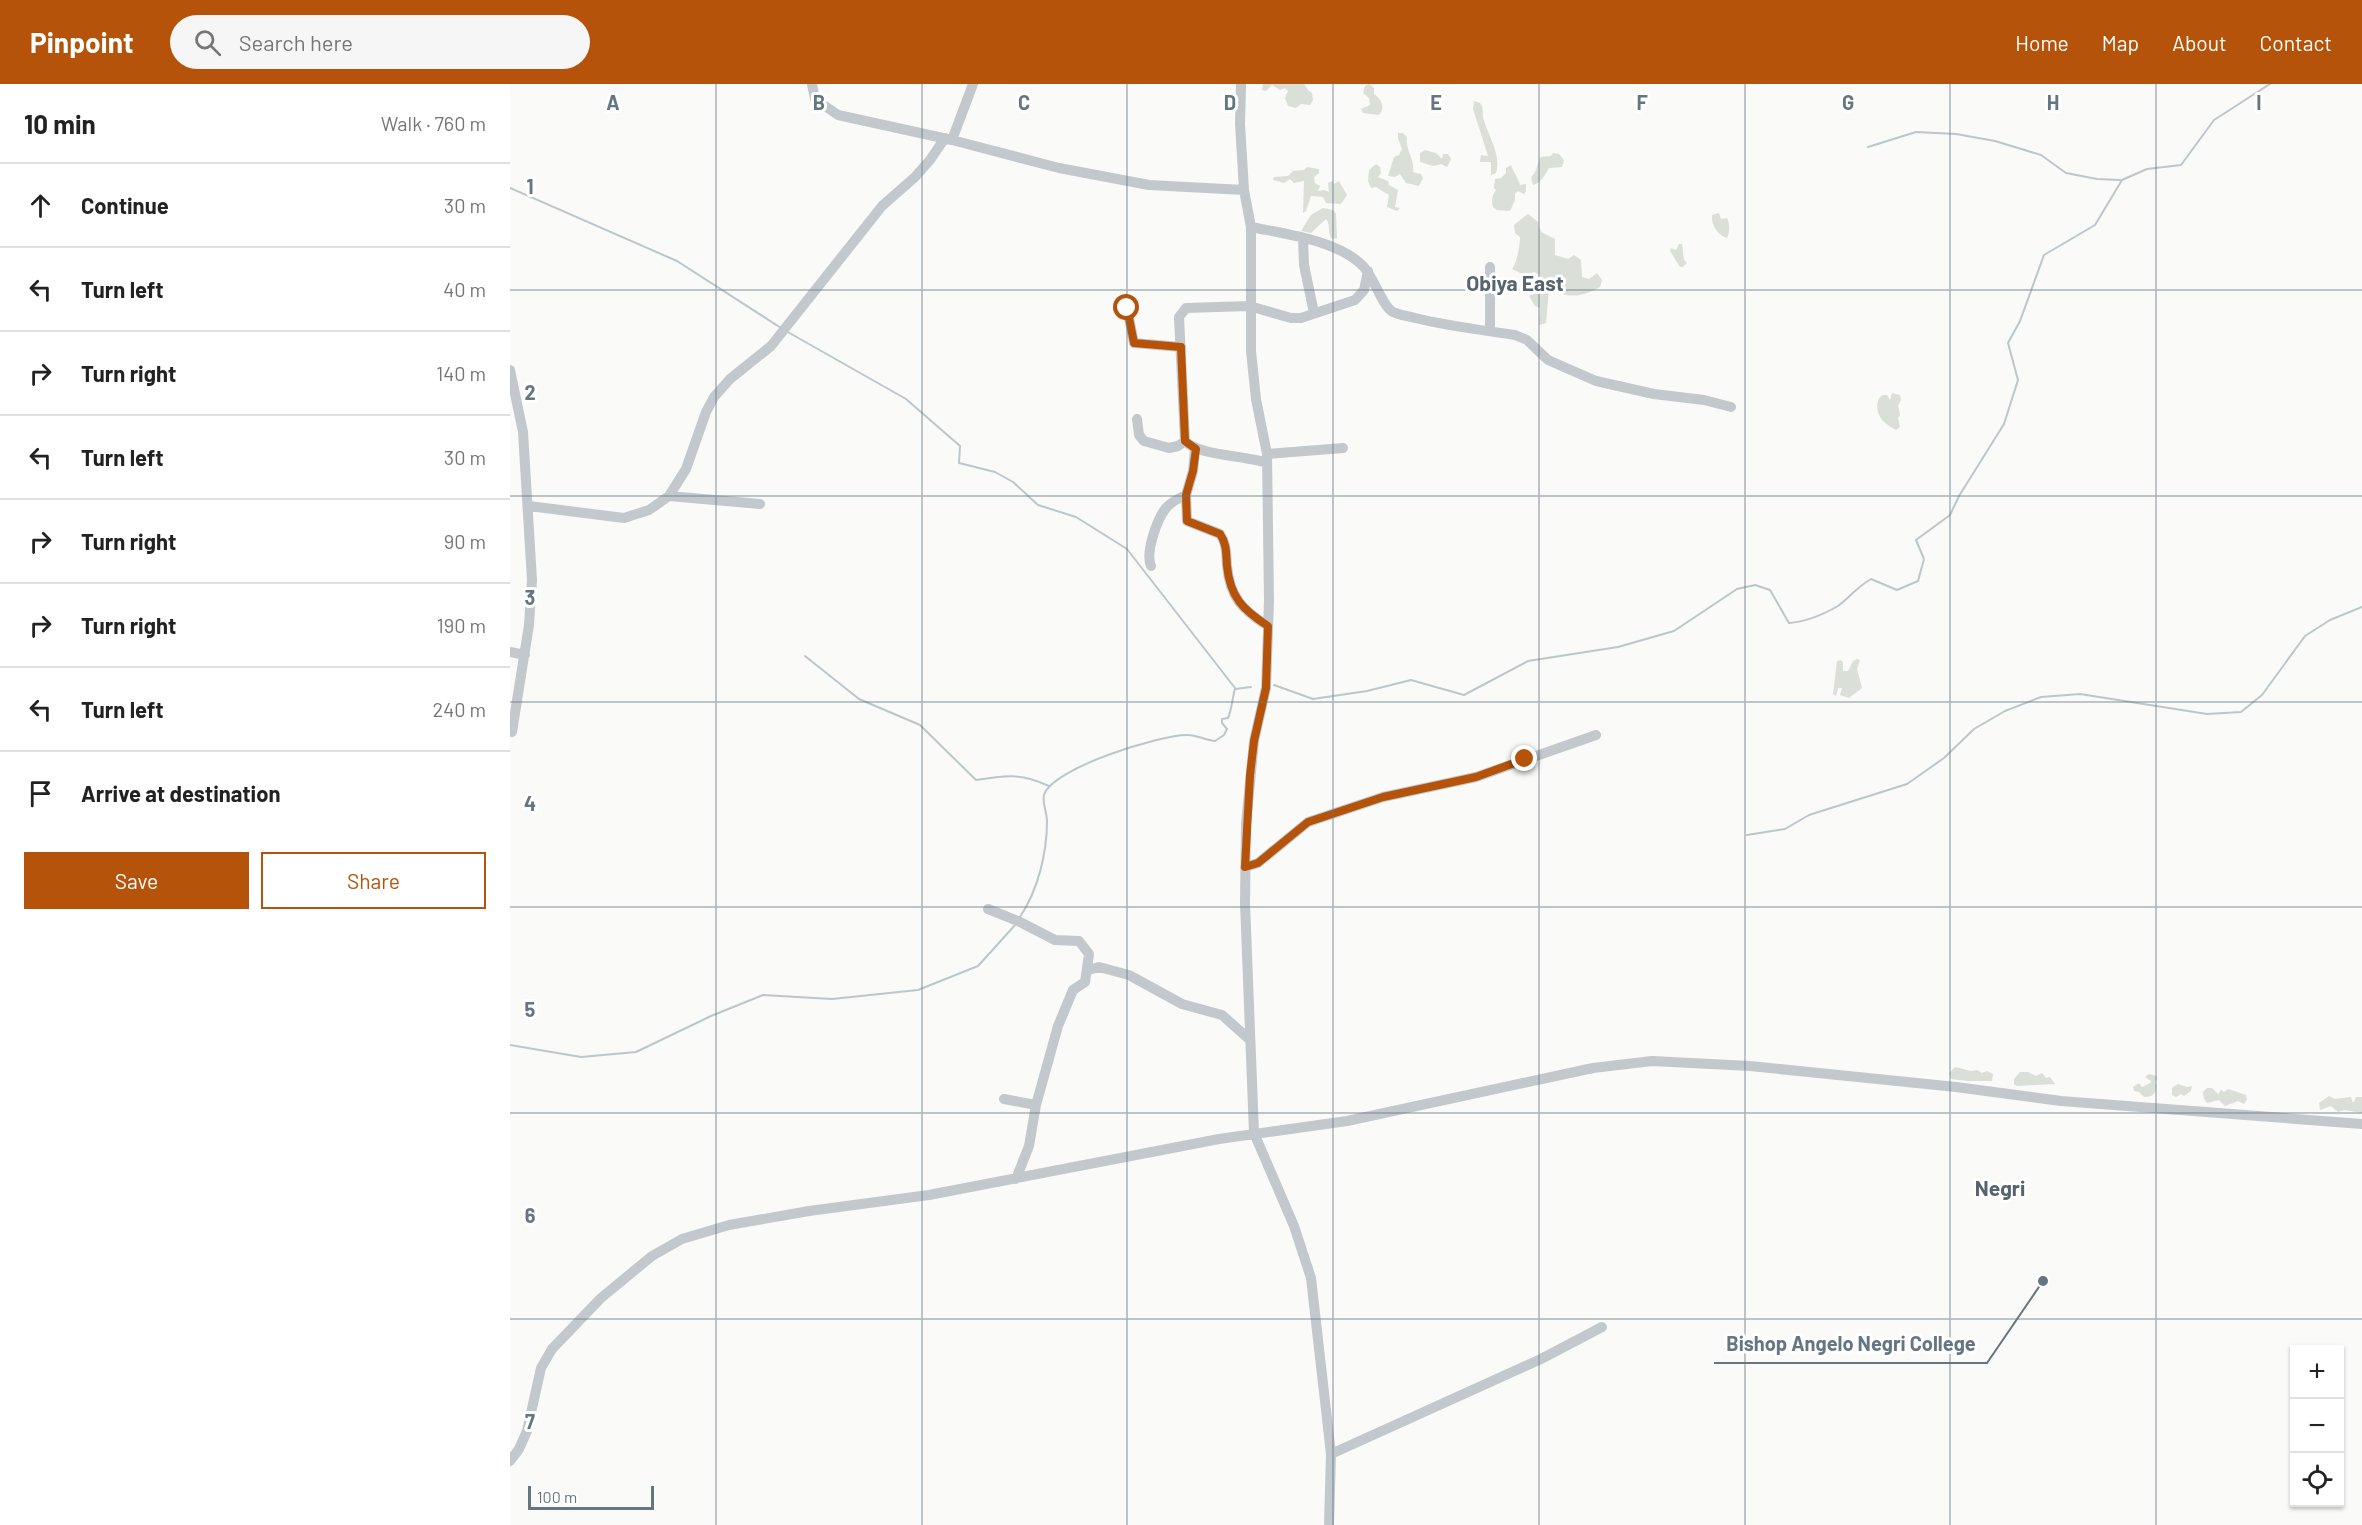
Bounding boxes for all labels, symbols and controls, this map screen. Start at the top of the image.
search box [170,15,590,69]
text: Pinpoint [30,25,134,59]
icon: search [191,26,224,59]
text: Search here [239,29,353,55]
text: Home [2015,30,2069,55]
text: Map [2102,30,2139,55]
text: About [2172,30,2227,55]
text: Contact [2260,30,2332,55]
text: A [606,90,620,114]
text: B [813,90,825,114]
text: C [1018,90,1030,114]
text: D [1224,90,1236,114]
text: E [1430,90,1442,114]
text: F [1636,90,1648,114]
text: G [1842,90,1854,114]
text: H [2047,90,2059,114]
text: I [2256,90,2262,114]
text: 10 min [24,108,96,139]
text: Walk · 760 m [381,111,486,135]
text: 1 [526,174,534,198]
icon: ahead [24,189,57,222]
text: Continue [81,192,169,218]
text: 30 m [444,193,486,217]
district label: Obiya East [1466,270,1564,295]
icon: left [24,273,57,306]
text: Turn left [81,276,164,302]
text: 40 m [443,277,486,301]
route start [1113,294,1139,320]
icon: right [24,357,57,390]
text: Turn right [81,360,176,386]
text: 140 m [436,361,486,385]
text: 2 [524,380,536,404]
icon: left [24,441,57,474]
text: Turn left [81,444,164,470]
text: 30 m [444,445,486,469]
icon: right [24,525,57,558]
text: Turn right [81,528,176,554]
text: 90 m [444,529,486,553]
text: 3 [525,585,535,609]
icon: right [24,609,57,642]
text: Turn right [81,612,176,638]
text: 190 m [437,613,486,637]
icon: left [24,693,57,726]
text: Turn left [81,696,164,722]
text: 240 m [432,697,486,721]
route end [1511,745,1537,771]
icon: arrive [24,777,57,810]
text: Arrive at destination [81,780,280,806]
text: 4 [524,791,536,815]
button: Save [24,852,249,909]
button: Share [261,852,486,909]
text: 5 [525,997,536,1021]
district label: Negri [1975,1175,2025,1200]
text: 6 [525,1203,536,1227]
callout: Bishop Angelo Negri College [1714,1325,1987,1363]
text: Bishop Angelo Negri College [1726,1331,1976,1355]
map controls [2290,1345,2344,1507]
button: + [2290,1345,2344,1399]
button: − [2290,1399,2344,1453]
text: 7 [525,1409,535,1433]
button: locate [2290,1453,2344,1507]
scale bar [528,1483,654,1510]
text: 100 m [537,1487,577,1506]

